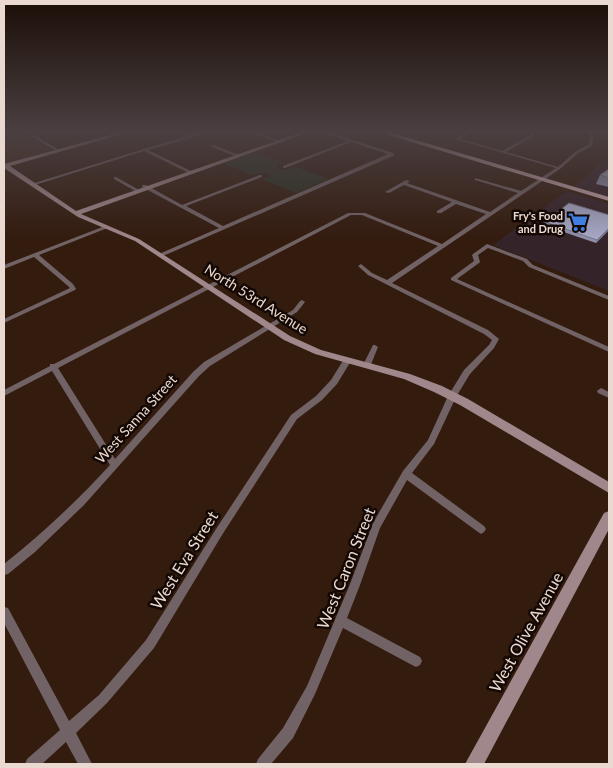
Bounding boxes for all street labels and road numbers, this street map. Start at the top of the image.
street label: North 53rd Avenue [202,260,311,337]
street label: West Sanna Street [91,371,180,466]
street label: West Caron Street [313,504,379,631]
street label: West Eva Street [146,507,221,612]
street label: West Olive Avenue [485,568,566,695]

